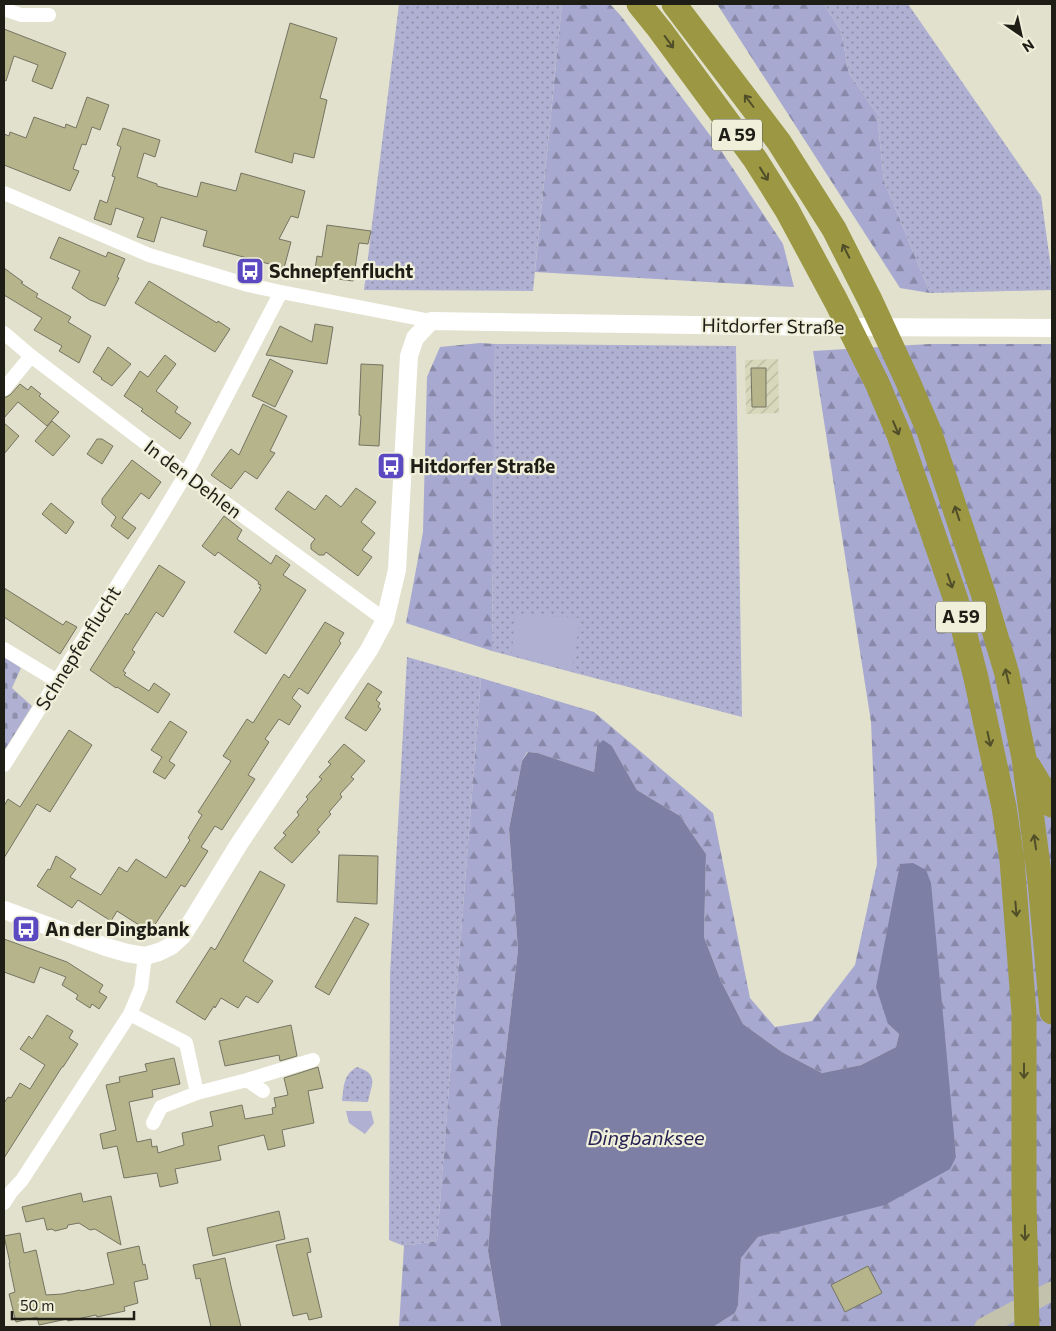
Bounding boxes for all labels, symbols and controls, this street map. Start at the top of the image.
north arrow [996,10,1046,60]
one-way arrow [664,35,674,49]
text: N [1019,36,1038,56]
one-way arrow [744,94,754,108]
road number: A 59 [712,120,762,150]
one-way arrow [759,166,769,180]
one-way arrow [841,244,851,259]
bus stop icon: Schnepfenflucht [235,256,265,286]
place label: Schnepfenflucht [269,259,413,282]
street label: Hitdorfer Straße [702,313,845,338]
one-way arrow [892,420,902,435]
street label: In den Dehlen [140,435,247,523]
bus stop icon: Hitdorfer Straße [376,451,406,481]
place label: Hitdorfer Straße [410,454,555,477]
one-way arrow [952,506,961,522]
one-way arrow [946,573,955,588]
street label: Schnepfenflucht [30,581,125,714]
road number: A 59 [936,602,986,632]
one-way arrow [1002,668,1011,684]
one-way arrow [985,730,994,746]
one-way arrow [1030,834,1040,850]
one-way arrow [1011,901,1020,917]
bus stop icon: An der Dingbank [11,914,41,944]
place label: An der Dingbank [45,917,190,940]
one-way arrow [1019,1062,1029,1079]
water label: Dingbanksee [588,1125,705,1149]
one-way arrow [1020,1225,1030,1241]
scale bar [12,1288,135,1320]
text: 50 m [20,1296,54,1314]

